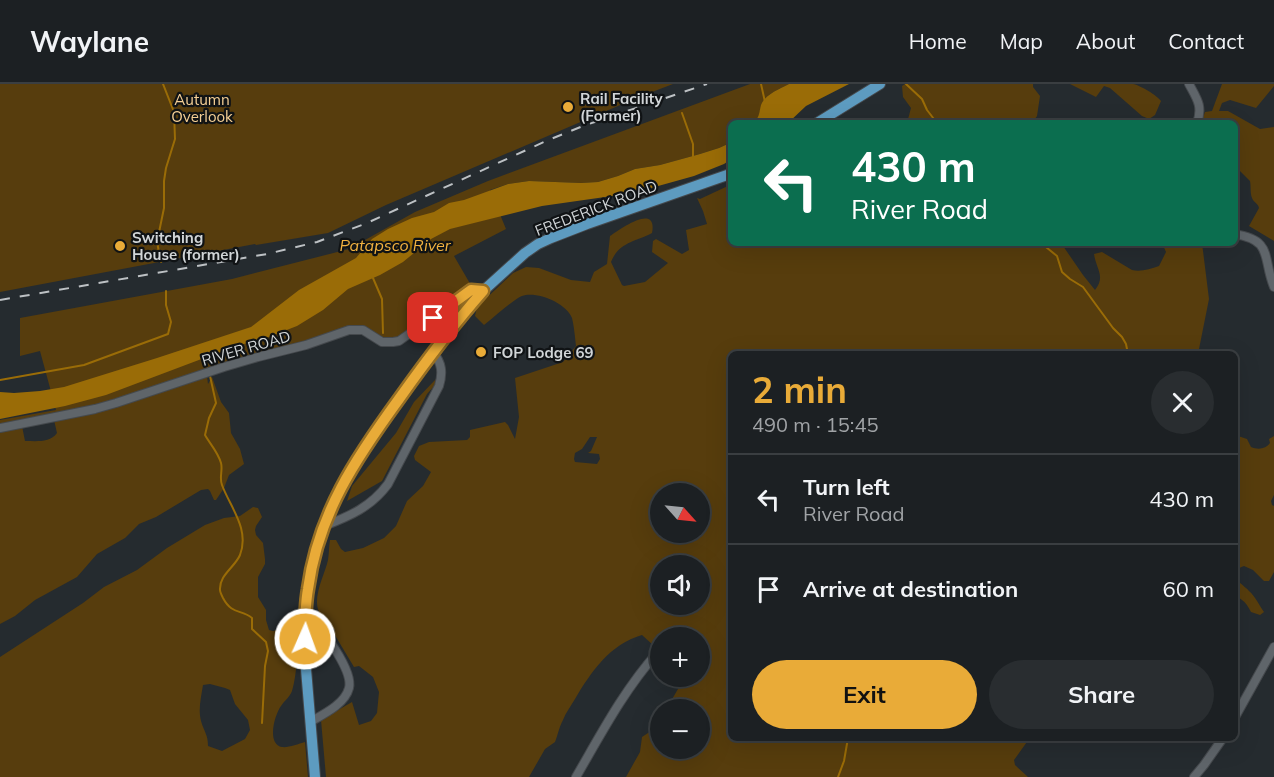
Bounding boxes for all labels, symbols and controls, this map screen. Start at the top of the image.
text: Waylane [30,24,149,59]
text: Home [909,28,967,54]
text: Map [1000,28,1043,54]
text: About [1076,28,1135,54]
text: Contact [1168,28,1244,54]
place label: Rail Facility (Former) [580,89,663,125]
park label: Autumn Overlook [171,90,233,126]
marker: Rail Facility (Former) [561,100,575,114]
text: 430 m [851,140,976,193]
icon: left [752,144,830,222]
street label: FREDERICK ROAD [532,176,660,240]
text: River Road [851,192,988,226]
place label: Switching House (former) [132,228,240,264]
water label: Patapsco River [339,235,452,255]
marker: Switching House (former) [113,239,127,253]
pin [407,292,458,343]
icon: arrive [416,301,449,334]
street label: RIVER ROAD [199,326,293,370]
place label: FOP Lodge 69 [493,343,593,362]
marker: FOP Lodge 69 [474,345,488,359]
text: 2 min [752,367,847,412]
button: close [1151,371,1214,434]
text: 490 m · 15:45 [752,412,878,437]
text: Turn left [803,473,890,501]
north arrow [650,483,710,543]
map controls [650,483,710,759]
icon: left [752,483,785,516]
text: 430 m [1149,485,1214,513]
text: River Road [803,501,904,526]
button: sound [650,555,710,615]
icon: arrive [752,573,785,606]
text: Arrive at destination [803,575,1018,603]
text: 60 m [1163,575,1214,603]
position arrow [273,607,337,671]
button: + [650,627,710,687]
button: Exit [752,660,977,729]
button: Share [989,660,1214,729]
button: − [650,699,710,759]

